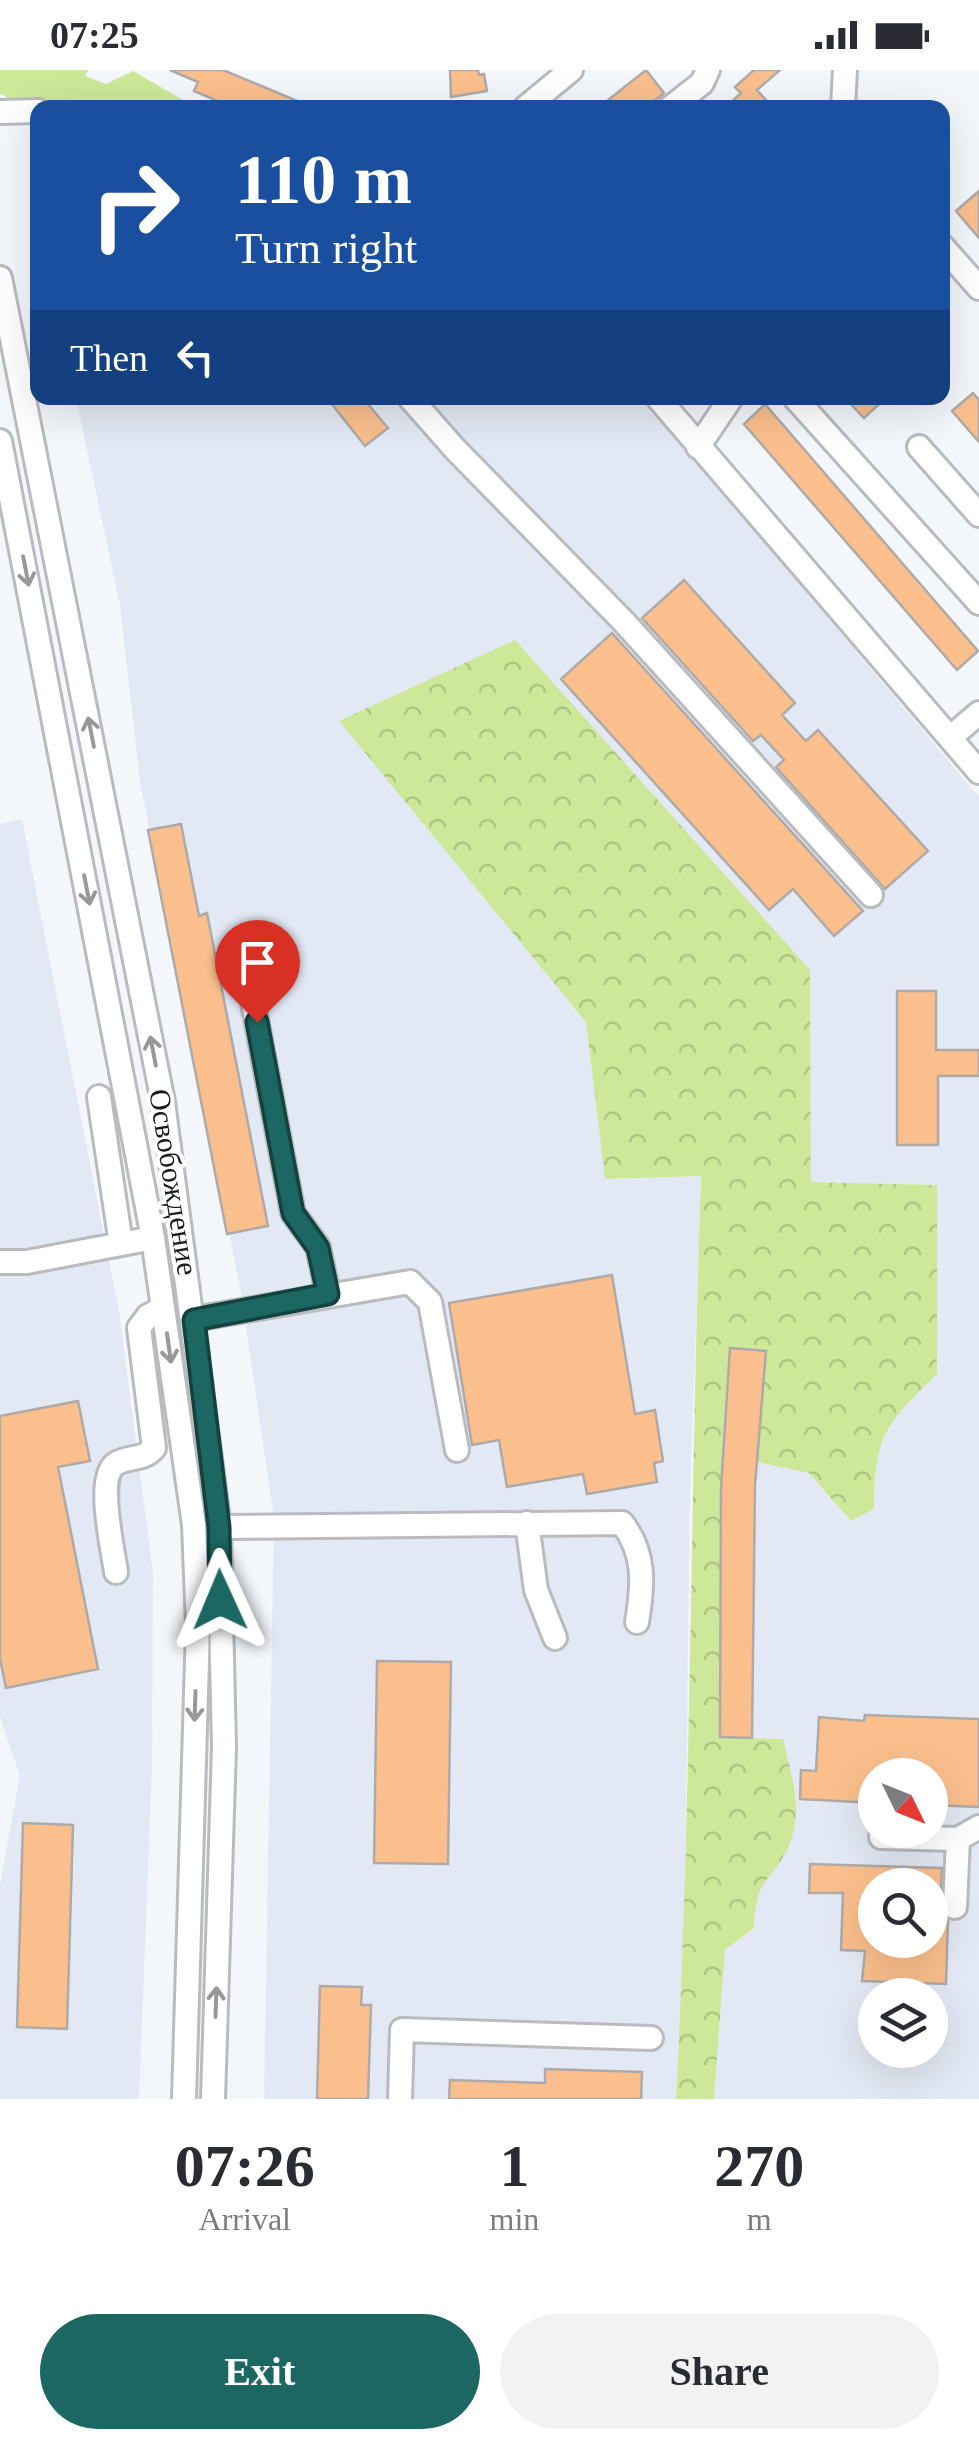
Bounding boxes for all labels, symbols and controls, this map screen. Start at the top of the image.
text: 07:25 [50,14,139,56]
icon: right [70,140,200,270]
text: 110 m [235,141,412,218]
text: Turn right [235,223,417,273]
icon: left [168,330,223,385]
text: Then [70,337,148,379]
one-way arrow [17,554,36,587]
one-way arrow [80,717,99,749]
one-way arrow [79,873,98,905]
pin [215,920,300,1023]
icon: arrive [230,935,285,990]
one-way arrow [143,1036,162,1068]
street label: Освобождение [143,1086,205,1278]
one-way arrow [160,1331,178,1363]
position arrow [168,1548,272,1652]
one-way arrow [186,1689,205,1721]
north arrow [858,1758,948,1848]
map controls [858,1758,948,2068]
button: search [858,1868,948,1958]
button: layers [858,1978,948,2068]
one-way arrow [207,1986,226,2018]
text: 07:26 [175,2133,315,2199]
text: 1 [499,2133,529,2199]
text: 270 [714,2133,804,2199]
text: Arrival [199,2201,291,2237]
text: min [490,2201,539,2237]
text: m [747,2201,772,2237]
button: Exit [40,2314,480,2429]
button: Share [500,2314,939,2429]

